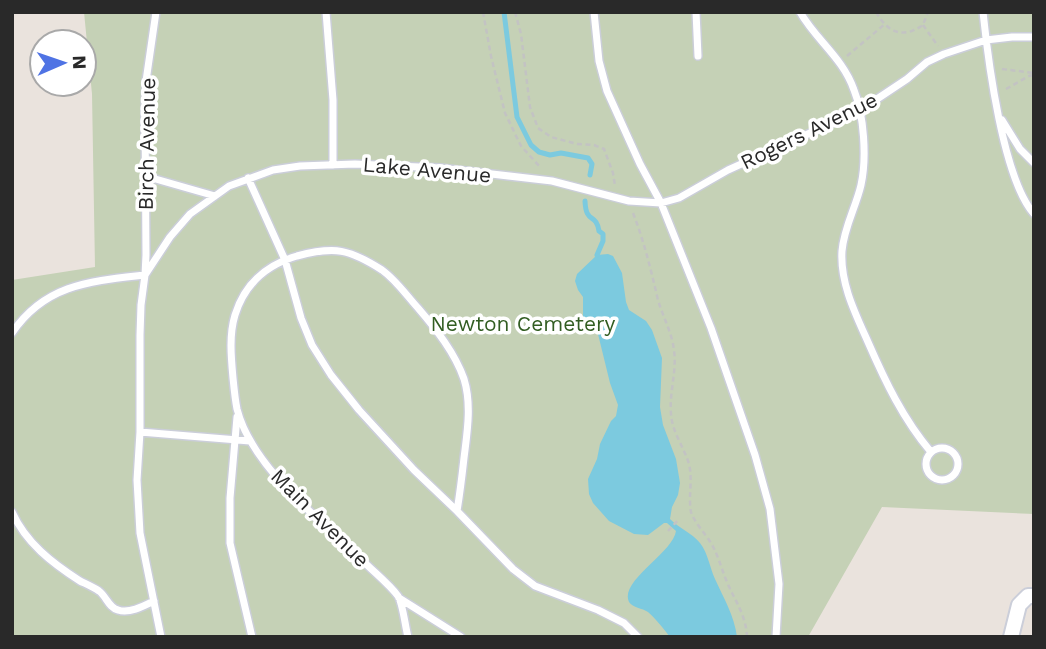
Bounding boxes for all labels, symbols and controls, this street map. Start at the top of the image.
north arrow [28,28,98,98]
text: N [68,55,91,70]
street label: Birch Avenue [133,77,160,211]
street label: Rogers Avenue [736,87,881,175]
street label: Lake Avenue [362,151,492,188]
park label: Newton Cemetery [431,311,616,336]
street label: Main Avenue [266,463,375,572]

